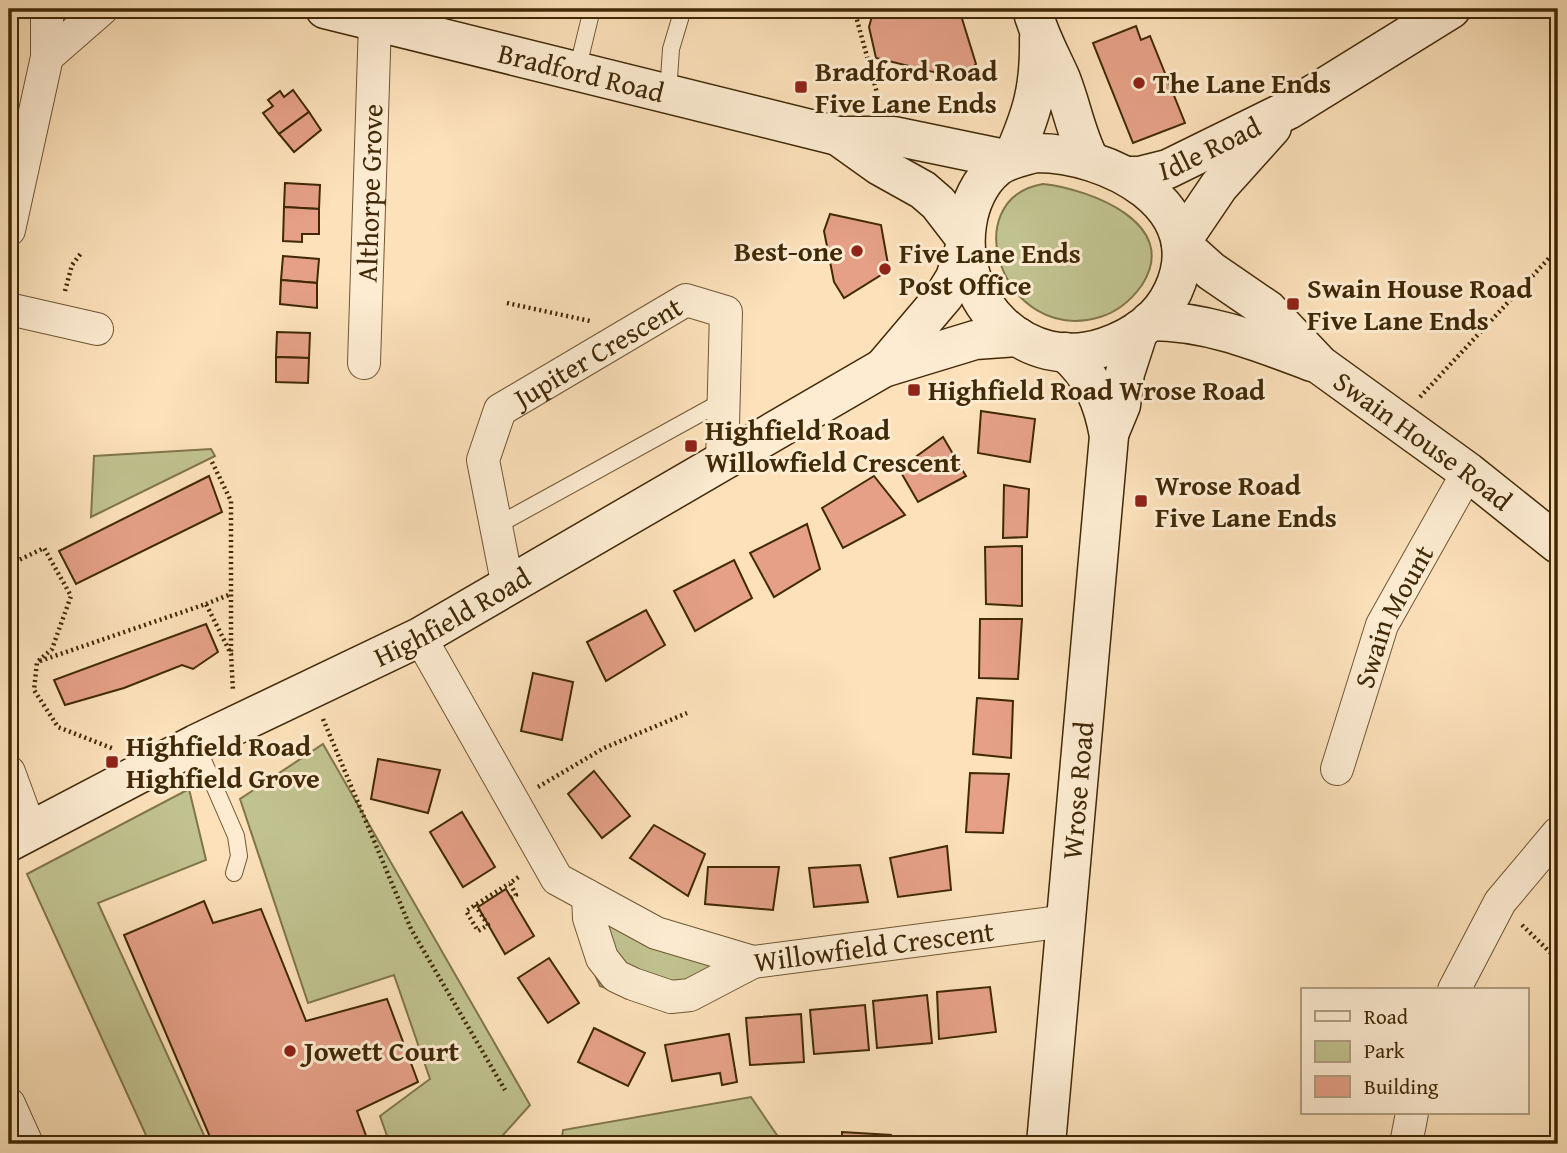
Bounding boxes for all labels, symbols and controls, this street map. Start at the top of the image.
street label: Bradford Road [494,32,669,112]
place label: Bradford Road Five Lane Ends [815,50,998,123]
place label: The Lane Ends [1153,62,1331,103]
marker: The Lane Ends [1131,75,1147,91]
marker: Bradford Road Five Lane Ends [793,79,809,95]
street label: Althorpe Grove [346,103,392,283]
street label: Idle Road [1155,106,1267,190]
place label: Best-one [734,230,843,271]
place label: Five Lane Ends Post Office [899,232,1081,305]
marker: Best-one [849,243,865,259]
marker: Five Lane Ends Post Office [877,261,893,277]
place label: Swain House Road Five Lane Ends [1307,267,1533,340]
street label: Jupiter Crescent [503,286,690,419]
marker: Swain House Road Five Lane Ends [1285,296,1301,312]
street label: Swain House Road [1326,360,1522,520]
place label: Highfield Road Wrose Road [928,369,1266,410]
marker: Highfield Road Wrose Road [906,382,922,398]
place label: Highfield Road Willowfield Crescent [705,409,961,482]
marker: Highfield Road Willowfield Crescent [683,438,699,454]
place label: Wrose Road Five Lane Ends [1155,464,1337,537]
marker: Wrose Road Five Lane Ends [1133,493,1149,509]
street label: Swain Mount [1343,537,1443,693]
street label: Highfield Road [367,556,538,676]
street label: Wrose Road [1050,720,1104,861]
place label: Highfield Road Highfield Grove [126,725,320,798]
marker: Highfield Road Highfield Grove [104,754,120,770]
street label: Willowfield Crescent [751,910,997,982]
legend [1301,988,1528,1114]
text: Road [1364,1001,1409,1032]
place label: Jowett Court [300,1030,460,1071]
text: Park [1364,1035,1405,1066]
marker: Jowett Court [282,1043,298,1059]
text: Building [1364,1071,1439,1102]

